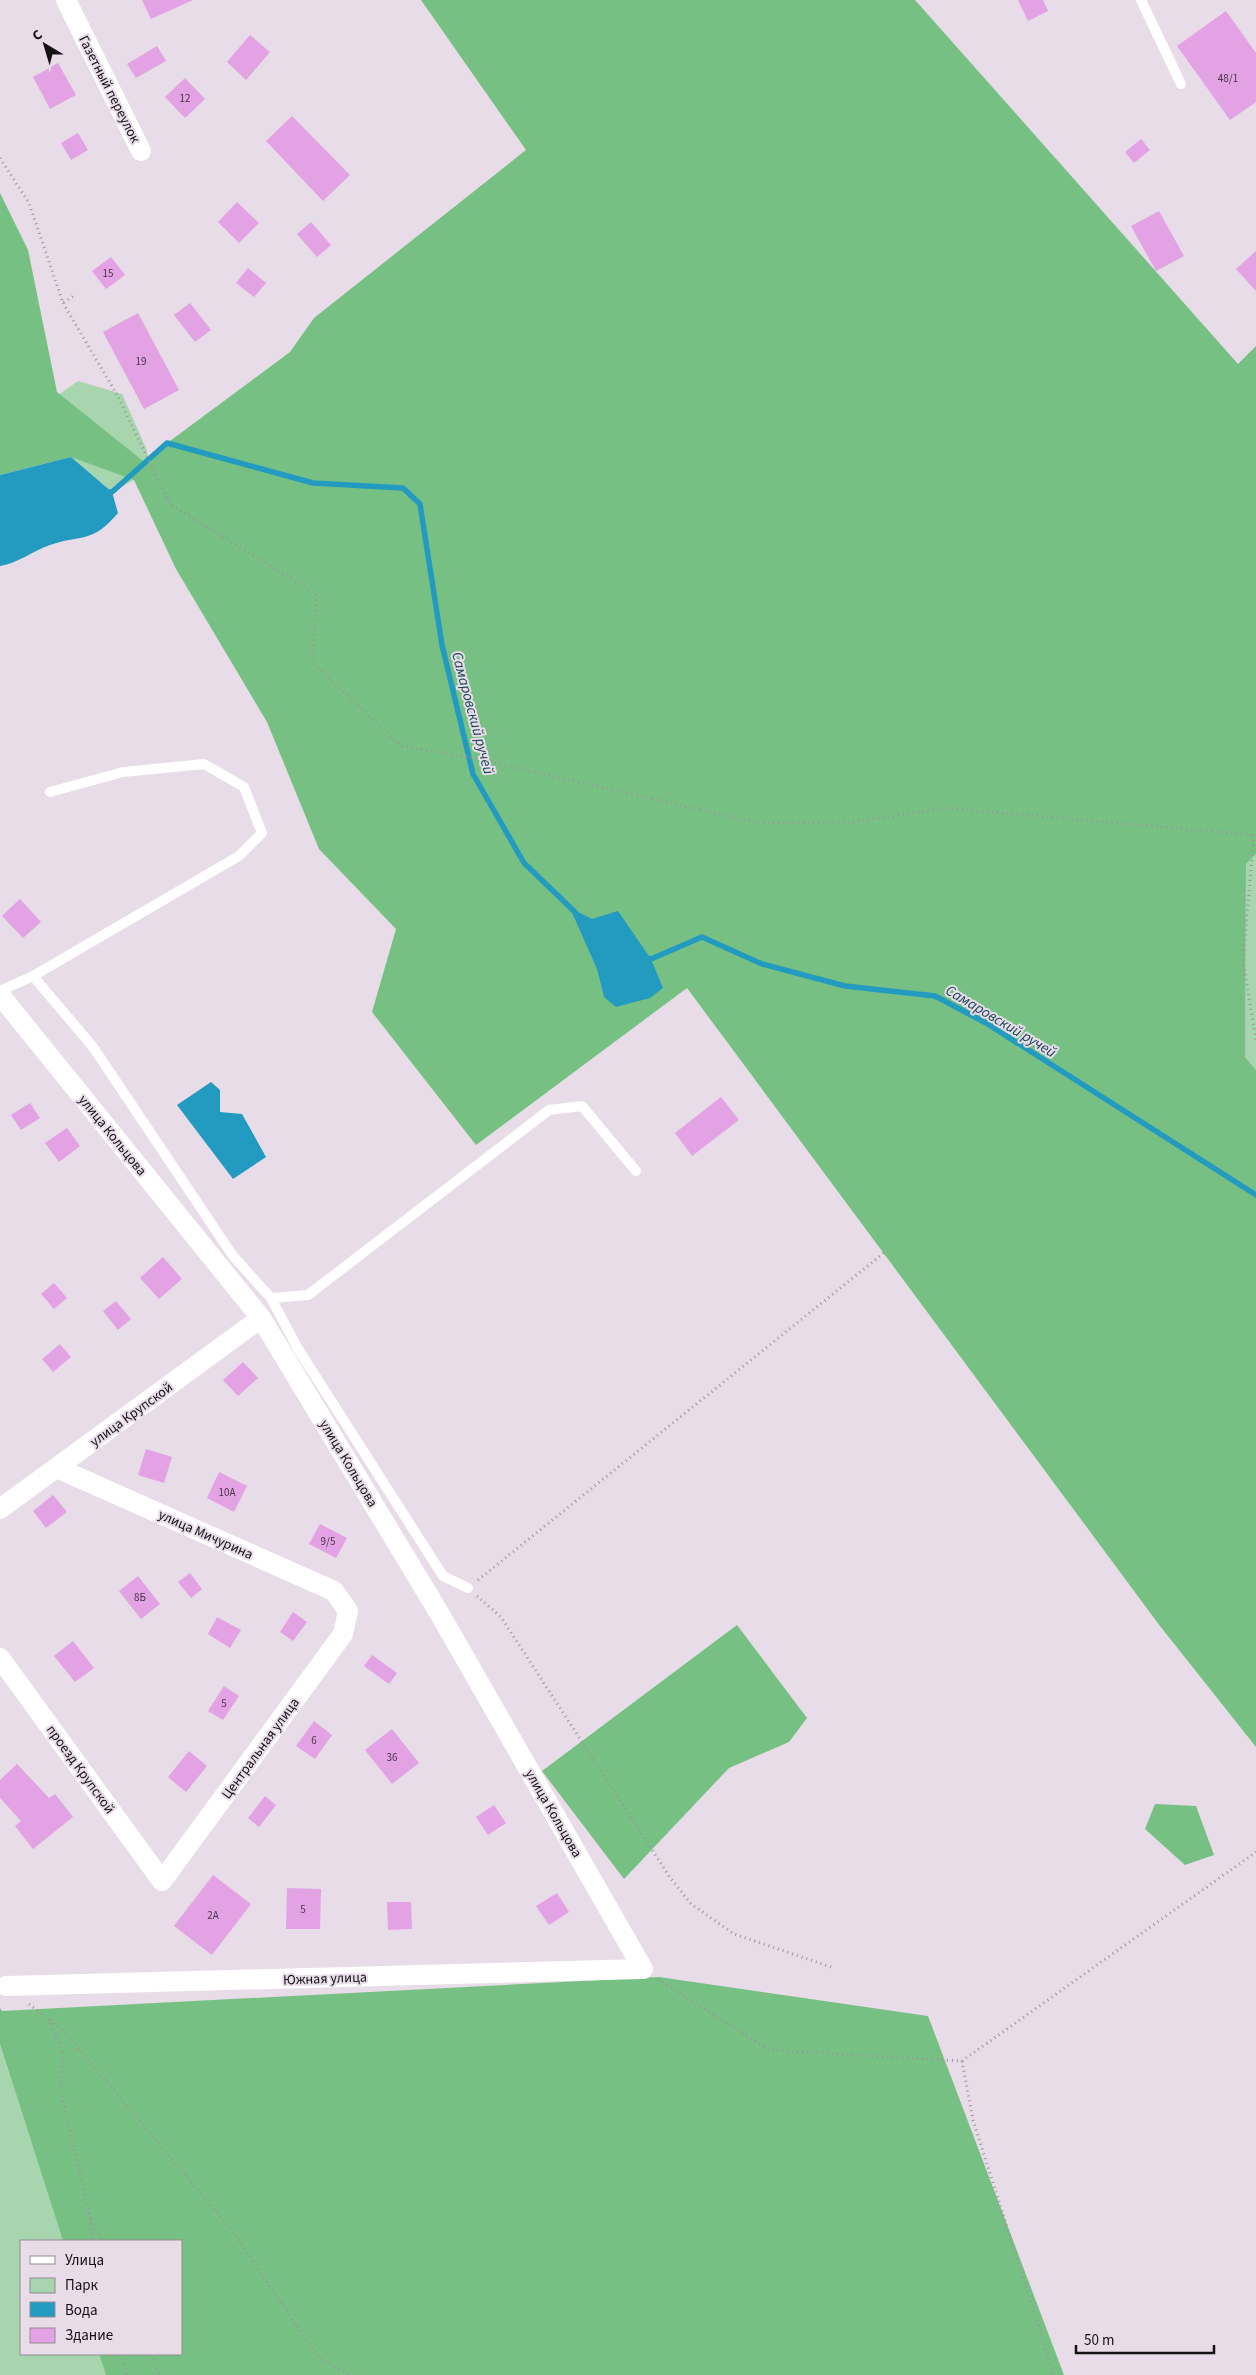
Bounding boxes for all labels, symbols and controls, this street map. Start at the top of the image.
north arrow [20,20,70,70]
text: С [28,25,47,46]
street label: Газетный переулок [73,32,145,147]
house number: 48/1 [1218,71,1238,86]
house number: 12 [180,91,190,106]
house number: 15 [103,266,113,281]
house number: 19 [136,354,146,369]
water label: Самаровский ручей [446,650,499,777]
water label: Самаровский ручей [941,980,1060,1063]
street label: улица Кольцова [73,1091,151,1180]
street label: улица Крупской [86,1378,177,1452]
street label: улица Кольцова [314,1416,382,1511]
house number: 10А [219,1485,235,1500]
street label: улица Мичурина [155,1505,256,1565]
house number: 9/5 [321,1534,335,1549]
house number: 8Б [134,1590,146,1605]
street label: Центральная улица [217,1694,304,1803]
house number: 5 [221,1696,227,1711]
street label: проезд Крупской [41,1721,119,1818]
house number: 6 [311,1733,317,1748]
house number: 36 [387,1750,398,1765]
street label: улица Кольцова [520,1766,587,1861]
house number: 5 [300,1902,306,1917]
house number: 2А [207,1908,219,1923]
street label: Южная улица [283,1968,367,1990]
legend [20,2240,182,2355]
text: Улица [65,2250,104,2271]
text: Парк [65,2275,99,2296]
text: Вода [65,2300,98,2321]
scale bar [1076,2322,1214,2354]
text: Здание [65,2325,113,2346]
text: 50 m [1084,2330,1114,2351]

